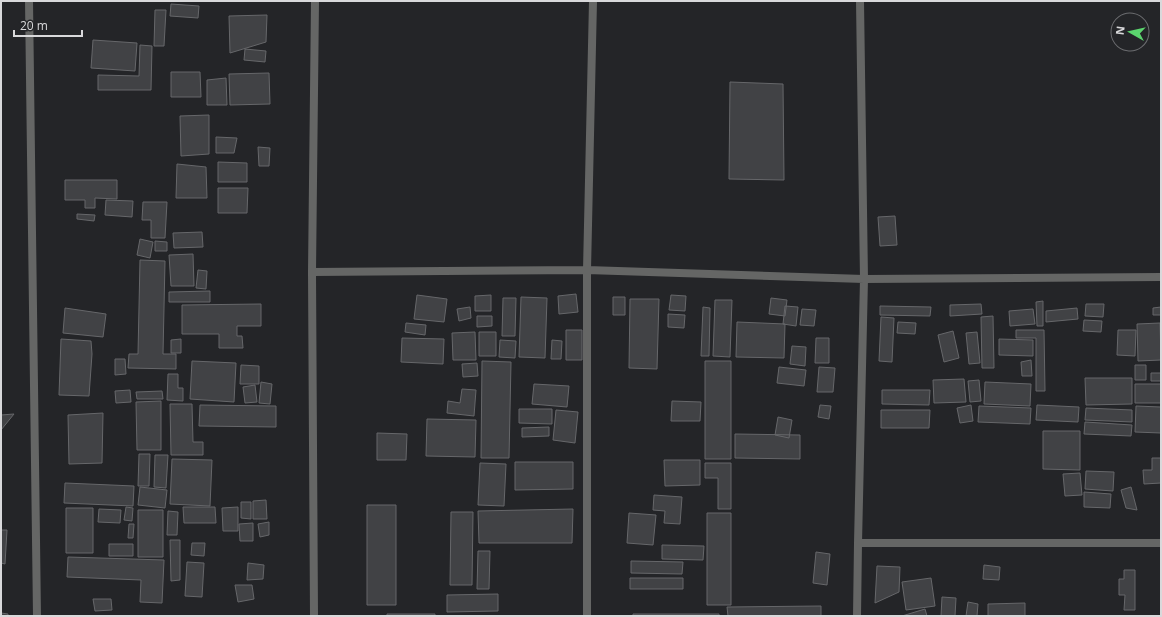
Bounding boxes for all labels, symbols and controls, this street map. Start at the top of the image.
scale bar [14,12,82,38]
north arrow [1110,12,1150,52]
text: 20 m [20,17,48,34]
text: N [1112,25,1128,36]

